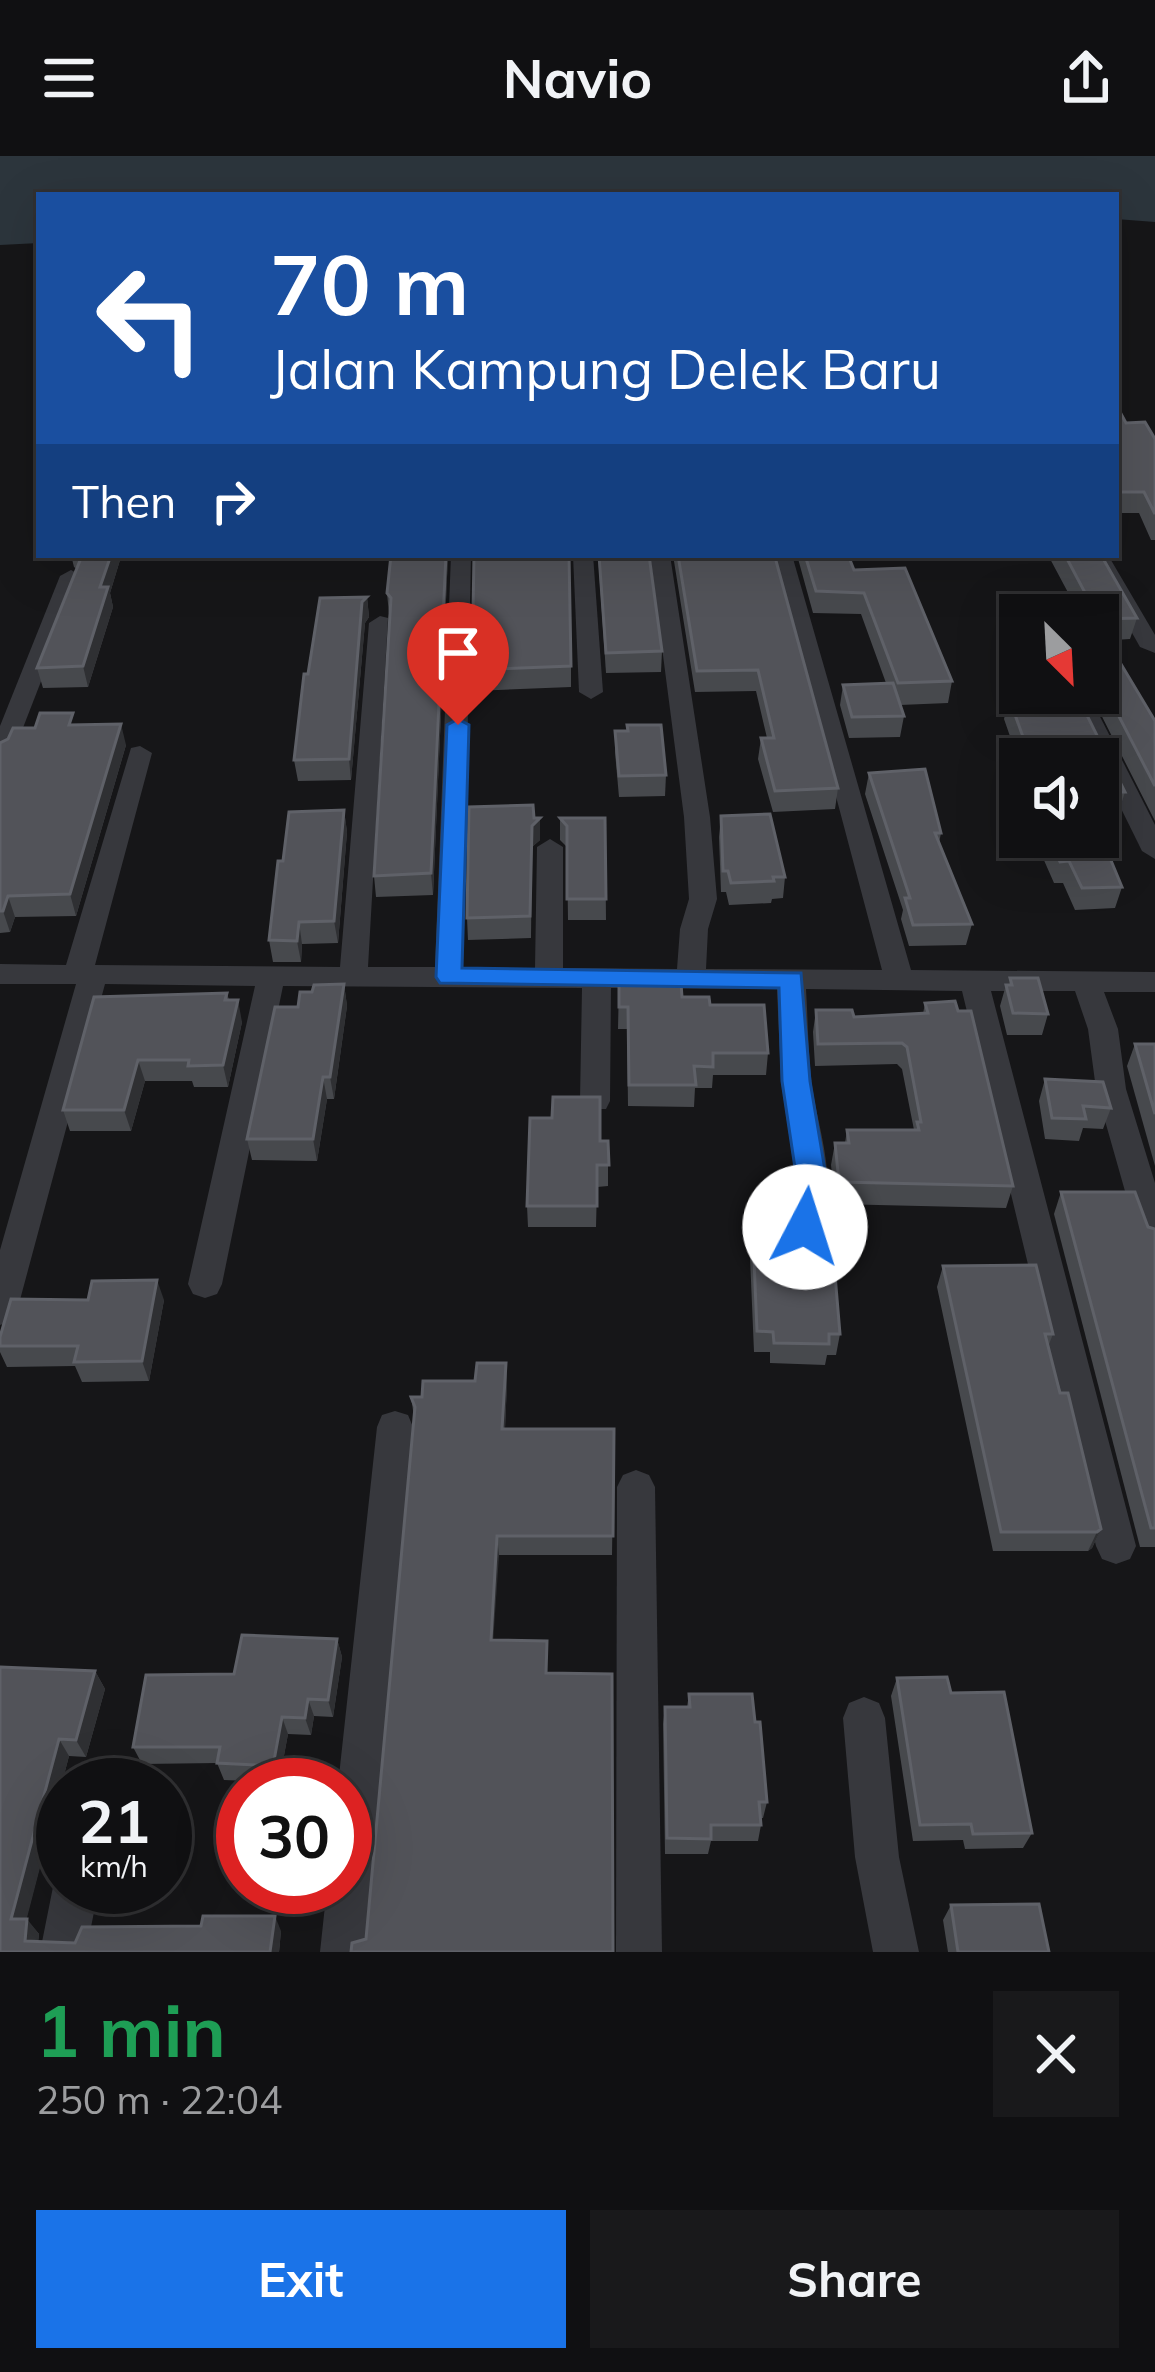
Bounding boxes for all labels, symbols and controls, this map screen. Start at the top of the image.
text: Navio [503,44,652,112]
icon: menu [36,45,102,111]
icon: share [1053,45,1119,111]
text: 70 m [270,231,469,336]
icon: left [72,240,228,396]
text: Jalan Kampung Delek Baru [270,335,941,403]
icon: right [200,468,266,534]
text: Then [72,473,176,529]
north arrow [999,594,1119,714]
map controls [999,594,1119,858]
pin [407,602,509,725]
icon: arrive [425,620,491,686]
button: sound [999,738,1119,858]
position arrow [742,1164,868,1290]
speed limit sign: 30 [216,1758,372,1914]
text: 21 [78,1783,150,1858]
text: km/h [80,1847,148,1885]
text: 1 min [36,1985,226,2075]
button: close [993,1991,1119,2117]
text: 250 m · 22:04 [36,2075,282,2124]
button: Exit [36,2210,566,2348]
button: Share [590,2210,1119,2348]

